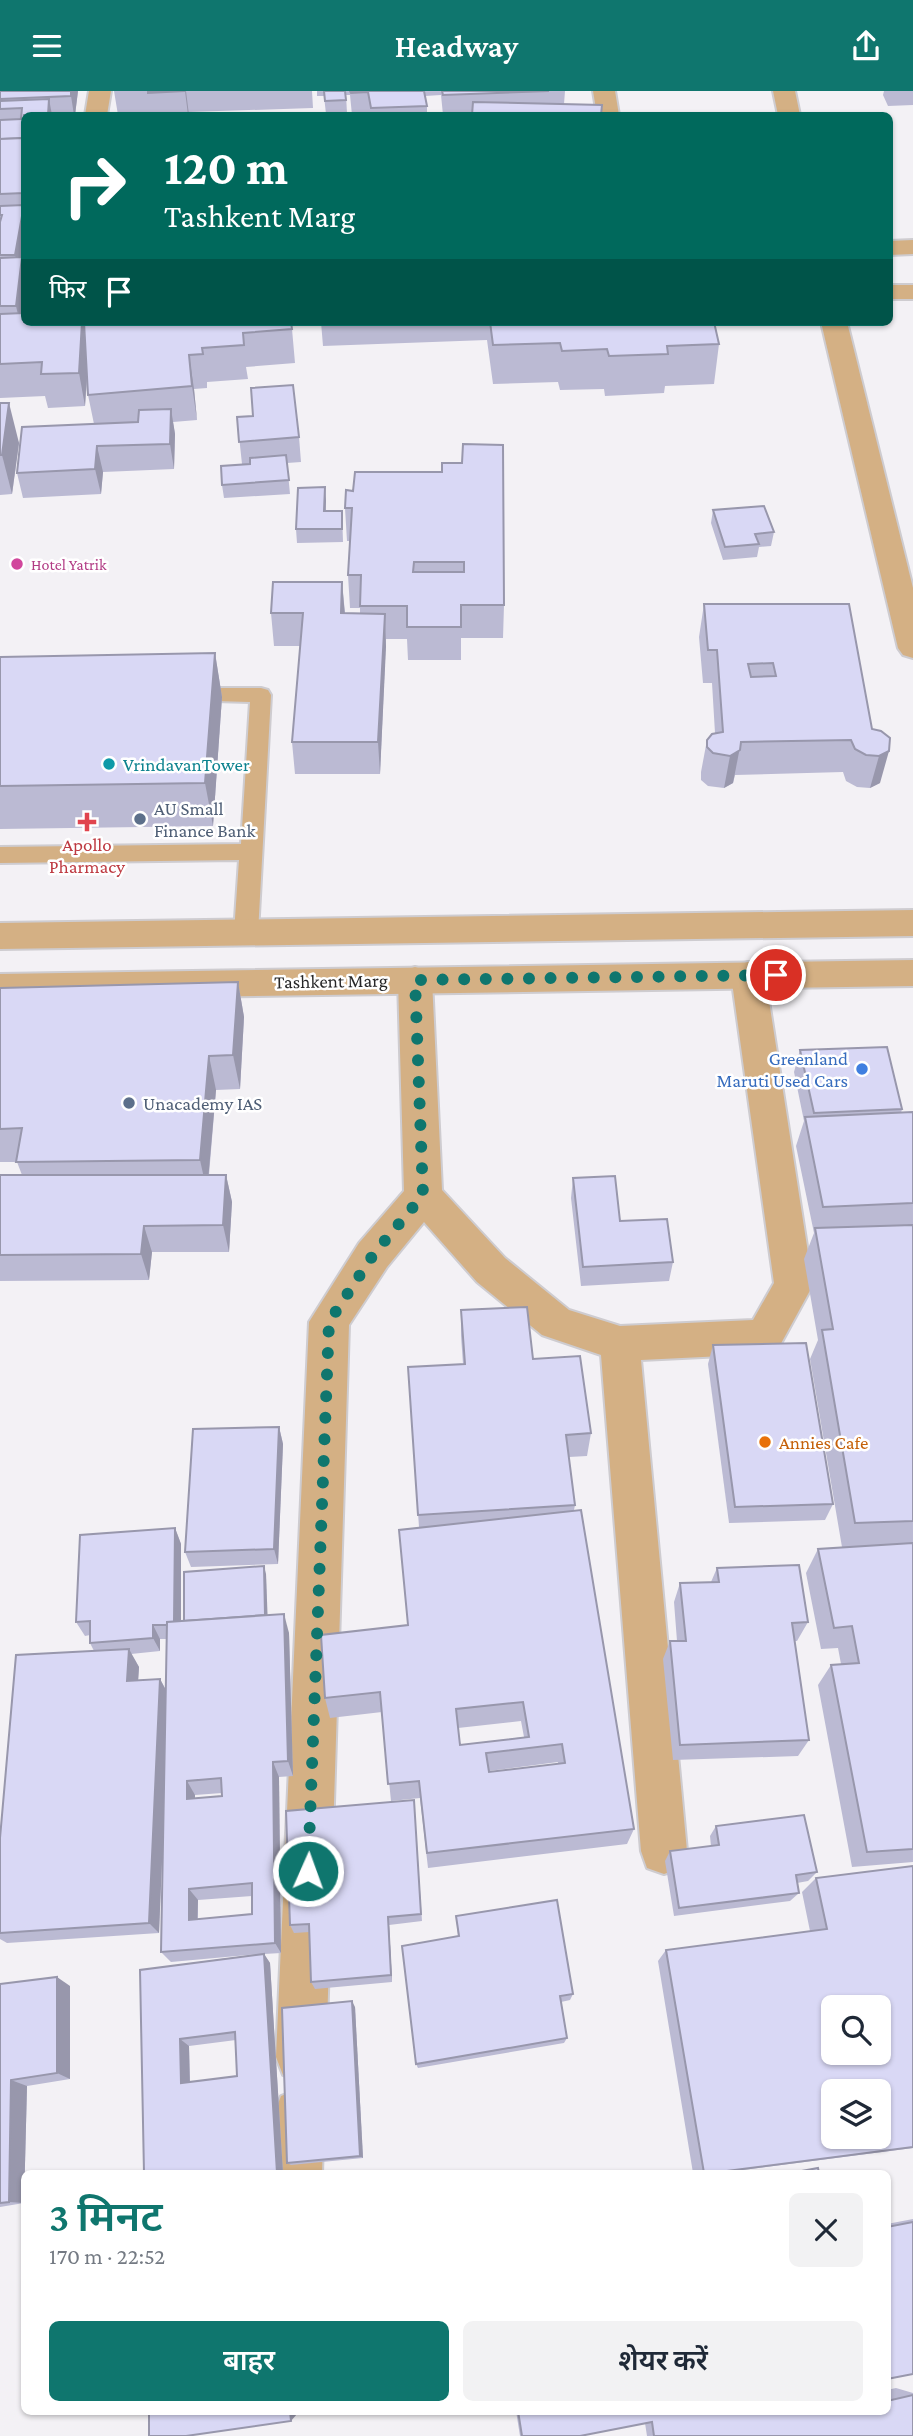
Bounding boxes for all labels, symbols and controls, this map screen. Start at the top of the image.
icon: menu [28,27,66,65]
icon: share [847,27,885,65]
text: Headway [395,28,518,64]
icon: right [49,140,140,231]
text: 120 m [164,140,288,195]
text: Tashkent Marg [164,198,355,234]
icon: arrive [100,273,138,311]
text: फिर [49,275,86,304]
marker: Hotel Yatrik [9,556,25,572]
place label: Hotel Yatrik [31,556,107,573]
place label: VrindavanTower [123,754,250,775]
marker: VrindavanTower [101,756,117,772]
place label: AU Small Finance Bank [154,798,257,841]
marker: AU Small Finance Bank [132,811,148,827]
marker: Apollo Pharmacy [79,814,95,830]
place label: Apollo Pharmacy [49,834,125,877]
pin [746,945,806,1005]
icon: arrive [757,956,795,994]
street label: Tashkent Marg [274,970,388,992]
place label: Greenland Maruti Used Cars [717,1048,848,1091]
marker: Greenland Maruti Used Cars [854,1061,870,1077]
place label: Unacademy IAS [143,1093,262,1114]
marker: Unacademy IAS [121,1095,137,1111]
place label: Annies Cafe [779,1432,868,1453]
marker: Annies Cafe [757,1434,773,1450]
position arrow [271,1834,345,1908]
map controls [821,1995,891,2149]
button: search [821,1995,891,2065]
button: layers [821,2079,891,2149]
text: 3 मिनट [49,2193,162,2240]
button: close [789,2193,863,2267]
text: 170 m · 22:52 [49,2243,165,2269]
button: बाहर [49,2321,449,2401]
button: शेयर करें [463,2321,863,2401]

